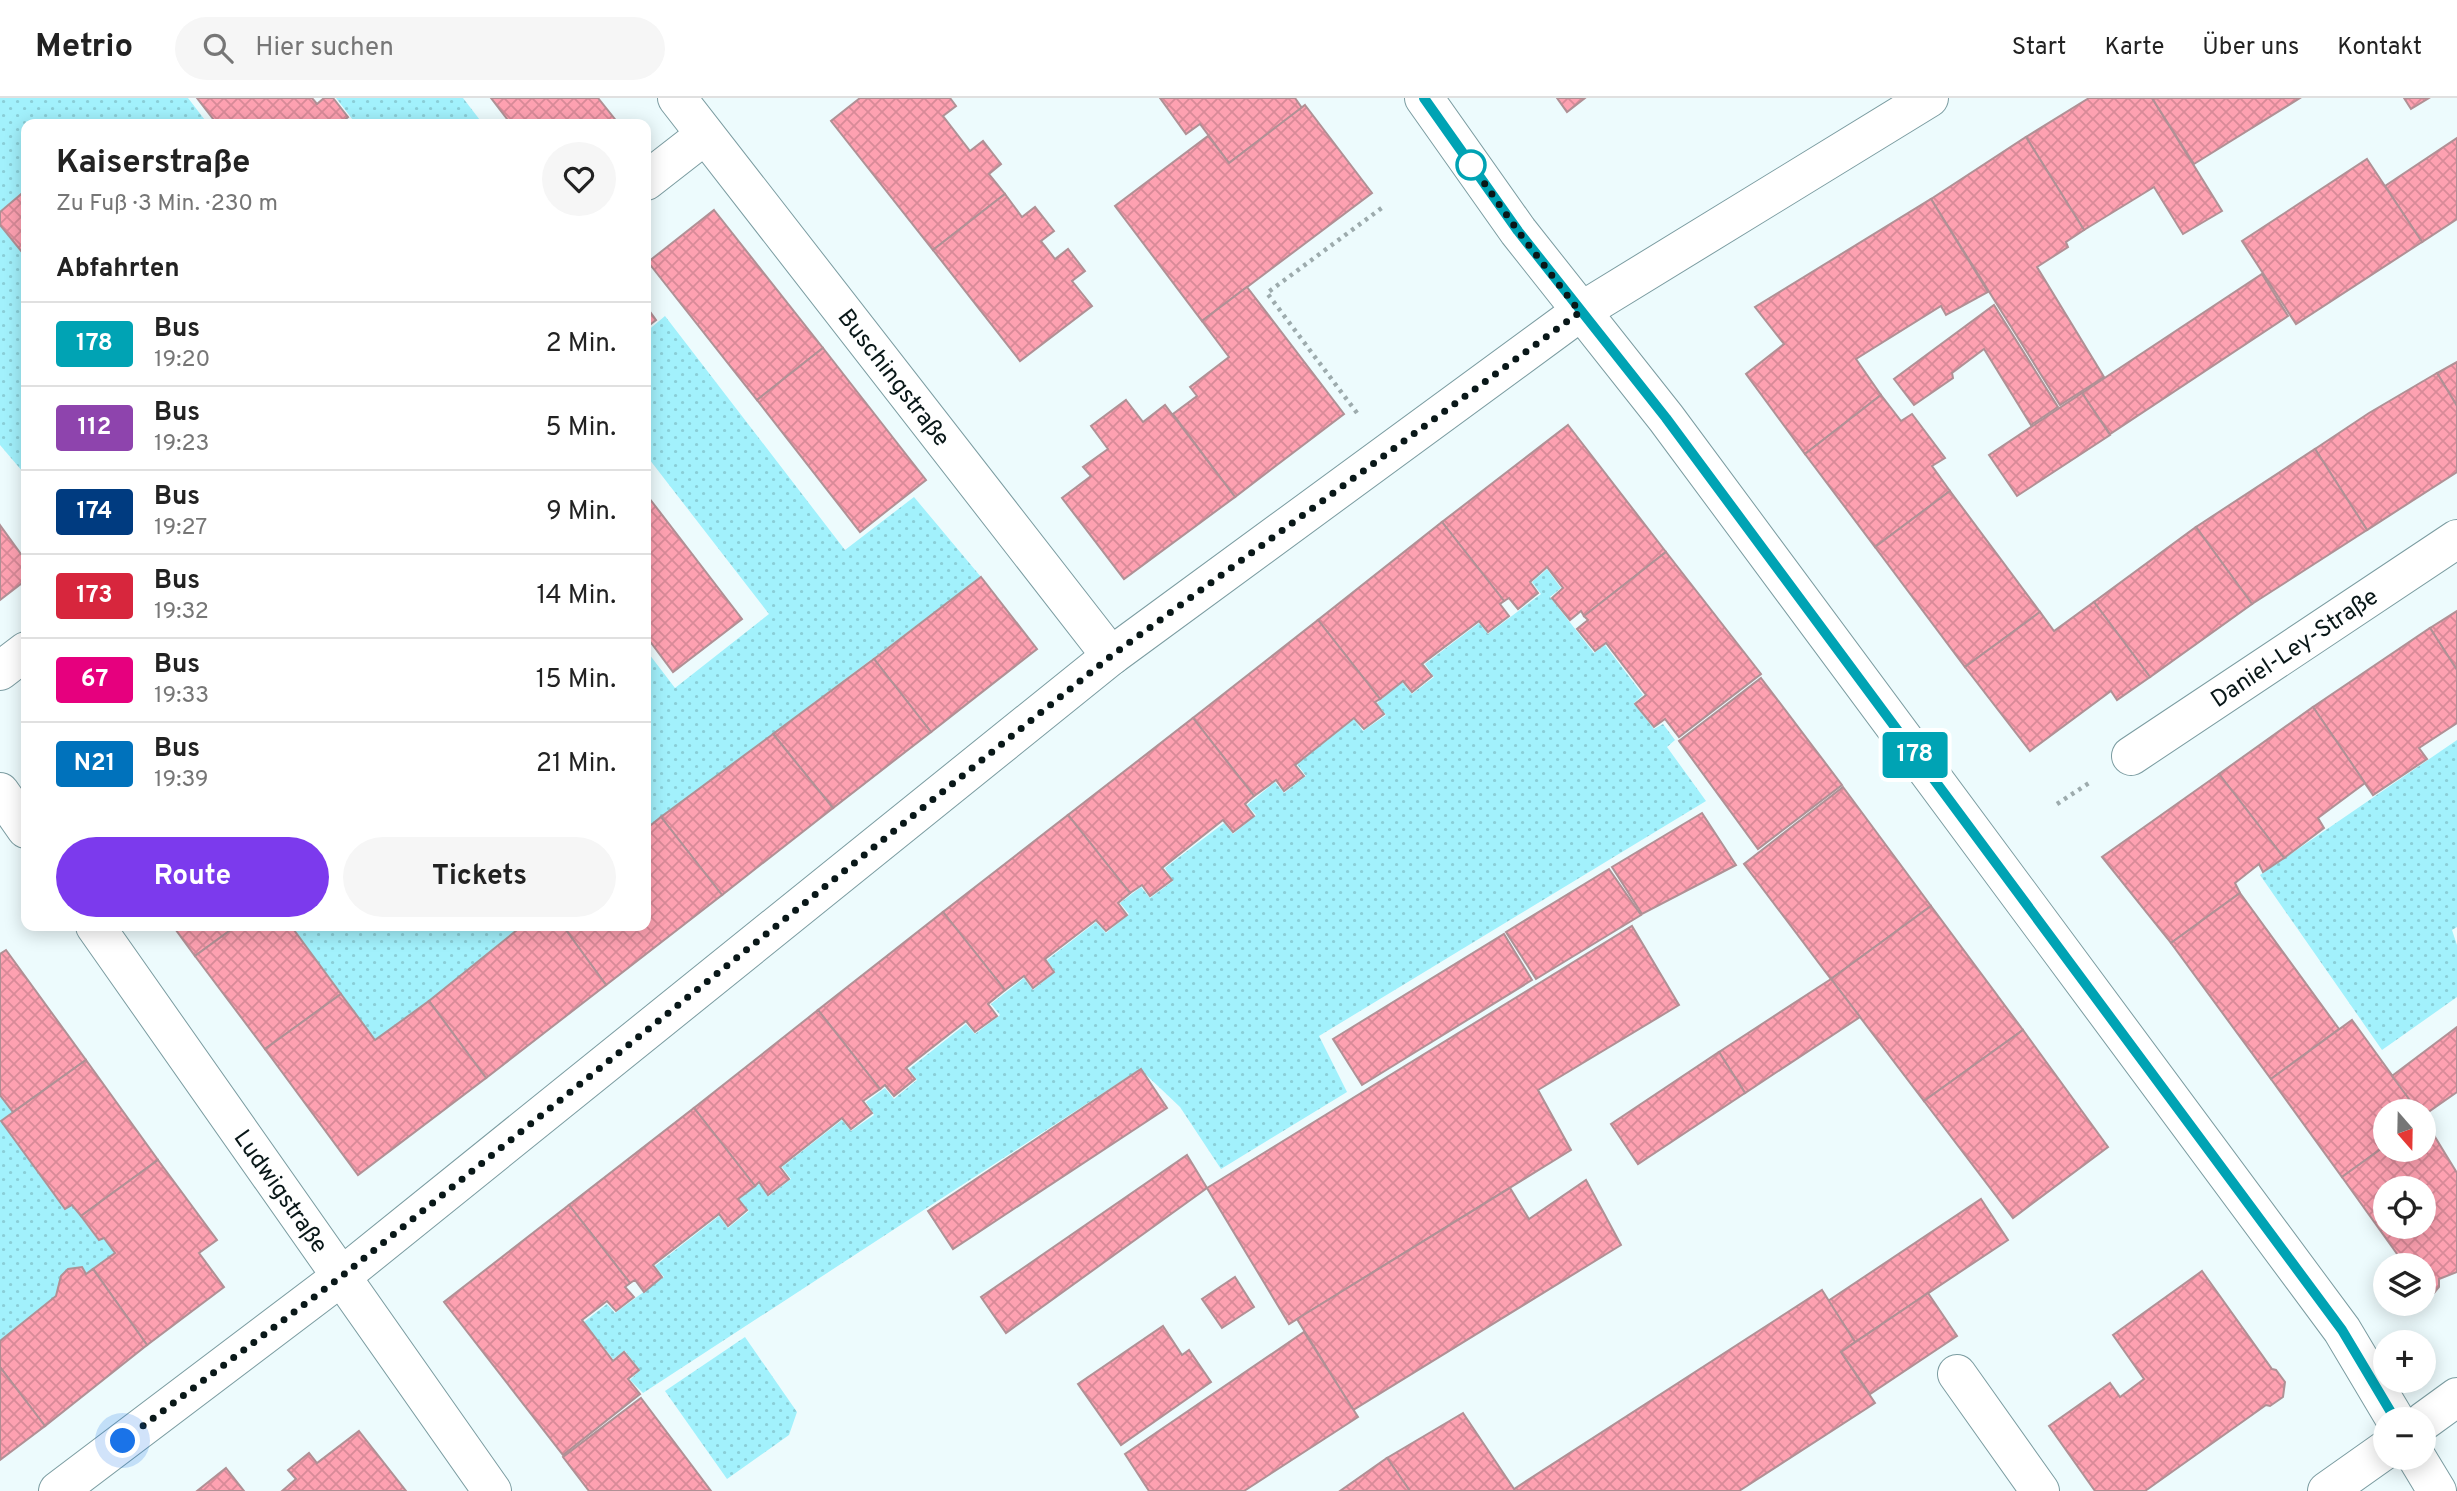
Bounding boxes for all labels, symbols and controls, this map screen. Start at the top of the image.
search box [175,17,665,80]
text: Metrio [35,27,133,69]
icon: search [199,29,237,67]
text: Hier suchen [255,32,394,65]
text: Start [2012,33,2066,63]
text: Karte [2104,33,2164,63]
text: Über uns [2202,33,2299,63]
text: Kontakt [2337,33,2422,63]
button: heart [542,142,616,216]
text: Kaiserstraße [56,143,250,185]
unlabelled marker [1456,150,1486,180]
text: Zu Fuß · 3 Min. · 230 m [56,190,278,219]
text: Abfahrten [56,253,180,286]
street label: Buschingstraße [830,304,956,453]
text: Bus [154,313,200,346]
text: 2 Min. [546,328,616,361]
text: 178 [76,329,113,359]
text: 19:20 [154,346,210,375]
text: Bus [154,397,200,430]
text: 5 Min. [546,412,616,445]
text: 112 [78,413,111,443]
text: 19:23 [154,430,209,459]
text: Bus [154,481,200,514]
text: 9 Min. [546,496,616,529]
text: 174 [77,497,112,527]
text: 19:27 [154,514,207,543]
text: Bus [154,565,200,598]
text: 14 Min. [536,580,616,613]
text: 173 [76,581,113,611]
street label: Daniel-Ley-Straße [2206,583,2385,716]
text: 19:32 [154,598,209,627]
text: Bus [154,649,200,682]
text: 15 Min. [536,664,616,697]
text: 67 [81,665,108,695]
text: 19:33 [154,682,209,711]
line badge: 178 [1875,732,1955,778]
text: Bus [154,733,200,766]
text: 178 [1897,740,1933,770]
text: 21 Min. [536,748,616,781]
text: N21 [74,749,115,779]
text: 19:39 [154,766,209,795]
button: Route [56,837,329,917]
button: Tickets [343,837,616,917]
north arrow [2373,1099,2436,1162]
map controls [2373,1099,2436,1470]
street label: Ludwigstraße [226,1125,333,1260]
button: locate [2373,1176,2436,1239]
button: layers [2373,1253,2436,1316]
button: + [2373,1330,2436,1393]
button: − [2373,1407,2436,1470]
your location [105,1423,140,1458]

